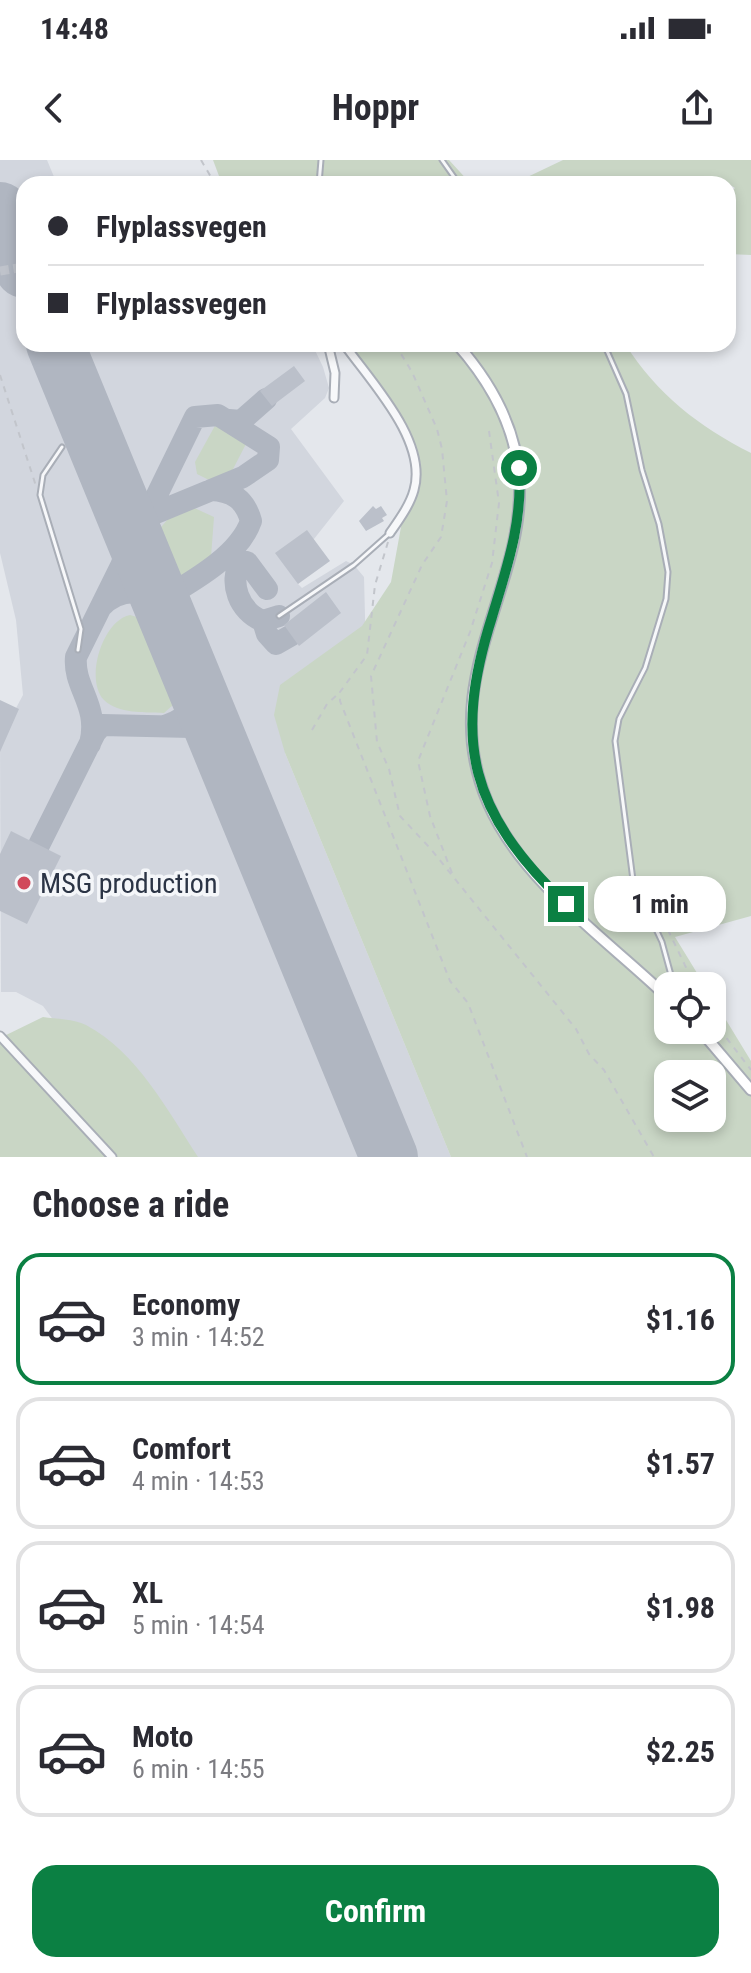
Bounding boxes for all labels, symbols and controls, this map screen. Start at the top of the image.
text: 14:48 [40,11,109,46]
icon: back [32,86,76,130]
icon: share [675,86,719,130]
text: Hoppr [332,87,419,129]
text: Flyplassvegen [96,209,267,244]
text: Flyplassvegen [96,286,267,321]
route start [501,450,537,486]
place label: MSG production [40,867,217,900]
marker: MSG production [15,874,33,892]
callout: 1 min [594,876,726,932]
route end [548,886,584,922]
text: 1 min [631,889,689,919]
map controls [654,972,726,1132]
button: locate [654,972,726,1044]
button: layers [654,1060,726,1132]
text: Choose a ride [32,1184,229,1226]
icon: car [36,1283,108,1355]
text: Economy [132,1287,240,1322]
text: $1.16 [646,1302,715,1337]
text: 3 min · 14:52 [132,1322,265,1352]
icon: car [36,1427,108,1499]
text: Comfort [132,1431,231,1466]
text: $1.57 [646,1446,715,1481]
text: 4 min · 14:53 [132,1466,265,1496]
icon: car [36,1571,108,1643]
text: XL [132,1575,163,1610]
text: $1.98 [646,1590,715,1625]
text: 5 min · 14:54 [132,1610,265,1640]
icon: car [36,1715,108,1787]
text: Moto [132,1719,193,1754]
text: $2.25 [646,1734,715,1769]
text: 6 min · 14:55 [132,1754,265,1784]
button: Confirm [32,1865,719,1957]

